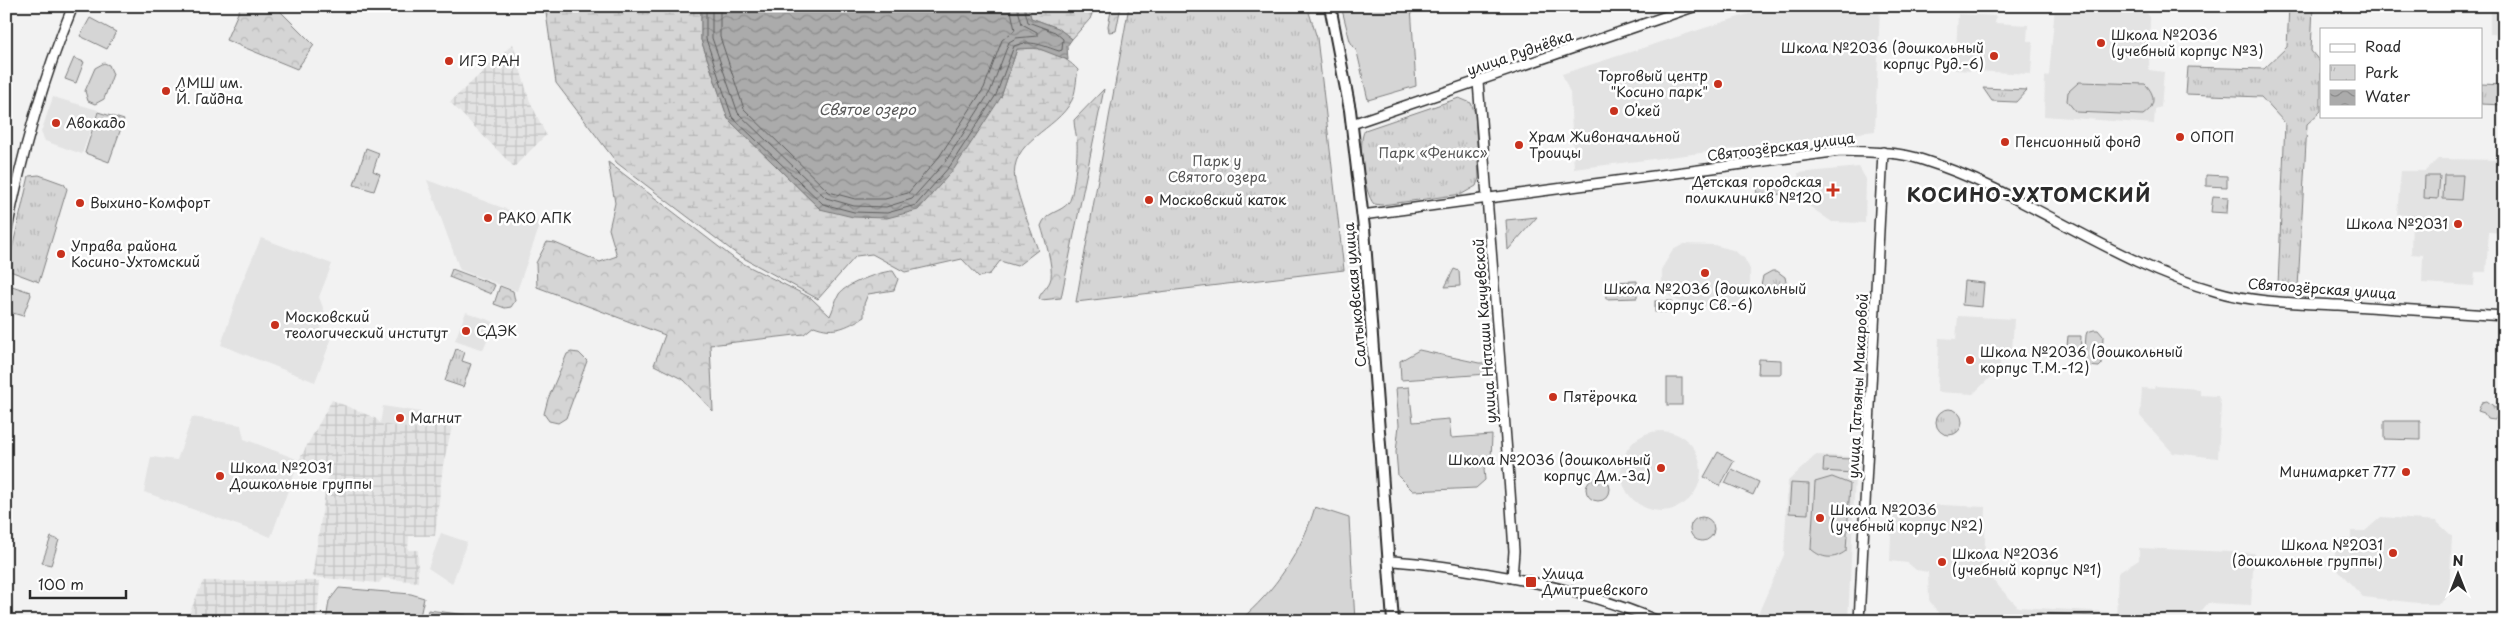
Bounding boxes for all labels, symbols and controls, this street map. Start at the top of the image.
street label: улица Руднёвка [1464,24,1576,81]
place label: Школа №2036 (учебный корпус №3) [2111,24,2264,61]
legend [2320,28,2482,118]
text: Road [2365,34,2401,57]
place label: Школа №2036 (дошкольный корпус Руд.-6) [1781,37,1984,74]
marker: Школа №2036 (учебный корпус №3) [2095,37,2107,49]
place label: ИГЭ РАН [459,50,520,71]
marker: Школа №2036 (дошкольный корпус Руд.-6) [1988,50,2000,62]
marker: ИГЭ РАН [443,55,455,67]
text: Park [2365,60,2399,83]
place label: Торговый центр "Косино парк" [1598,65,1708,102]
place label: ДМШ им. Й. Гайдна [175,72,243,109]
marker: Торговый центр "Косино парк" [1712,78,1724,90]
text: Water [2365,84,2410,107]
marker: ДМШ им. Й. Гайдна [160,85,172,97]
water label: Святое озеро [818,97,917,120]
place label: О’кей [1624,100,1661,121]
marker: О’кей [1608,105,1620,117]
place label: Авокадо [66,112,126,133]
marker: Авокадо [50,117,62,129]
place label: Храм Живоначальной Троицы [1529,126,1680,163]
place label: ОПОП [2190,126,2234,147]
street label: Святоозёрская улица [1706,127,1856,166]
place label: Пенсионный фонд [2015,131,2141,152]
marker: ОПОП [2174,131,2186,143]
marker: Пенсионный фонд [1999,136,2011,148]
marker: Храм Живоначальной Троицы [1513,139,1525,151]
park label: Парк «Феникс» [1378,142,1488,163]
park label: Парк у Святого озера [1168,150,1267,187]
place label: Детская городская поликлиникв №120 [1685,171,1822,208]
district label: КОСИНО-УХТОМСКИЙ [1907,180,2151,208]
marker: Детская городская поликлиникв №120 [1826,183,1840,197]
place label: Московский каток [1159,189,1287,210]
place label: Выхино-Комфорт [90,192,210,213]
marker: Московский каток [1143,194,1155,206]
marker: Выхино-Комфорт [74,197,86,209]
place label: РАКО АПК [498,207,572,228]
marker: РАКО АПК [482,212,494,224]
place label: Школа №2031 [2346,213,2448,234]
marker: Школа №2031 [2452,218,2464,230]
street label: Салтыковская улица [1338,222,1371,368]
place label: Управа района Косино-Ухтомский [71,235,200,272]
street label: улица Наташи Качуевской [1468,238,1501,424]
marker: Управа района Косино-Ухтомский [55,248,67,260]
marker: Школа №2036 (дошкольный корпус Св.-6) [1699,267,1711,279]
street label: Святоозёрская улица [2247,273,2397,304]
place label: Школа №2036 (дошкольный корпус Св.-6) [1604,278,1806,315]
street label: улица Татьяны Макаровой [1842,293,1873,479]
place label: Московский теологический институт [285,306,448,343]
marker: Московский теологический институт [269,319,281,331]
place label: СДЭК [476,320,517,341]
marker: СДЭК [460,325,472,337]
place label: Школа №2036 (дошкольный корпус Т.М.-12) [1980,341,2183,378]
marker: Школа №2036 (дошкольный корпус Т.М.-12) [1964,354,1976,366]
place label: Пятёрочка [1563,386,1637,407]
marker: Пятёрочка [1547,391,1559,403]
place label: Магнит [410,407,462,428]
marker: Магнит [394,412,406,424]
place label: Школа №2036 (дошкольный корпус Дм.-3а) [1448,449,1651,486]
place label: Школа №2031 Дошкольные группы [229,457,372,494]
place label: Минимаркет 777 [2279,461,2396,482]
marker: Школа №2036 (дошкольный корпус Дм.-3а) [1655,462,1667,474]
marker: Минимаркет 777 [2400,466,2412,478]
marker: Школа №2031 Дошкольные группы [214,470,226,482]
place label: Школа №2036 (учебный корпус №2) [1830,499,1983,536]
marker: Школа №2036 (учебный корпус №2) [1814,512,1826,524]
place label: Школа №2031 (дошкольные группы) [2232,534,2383,571]
place label: Школа №2036 (учебный корпус №1) [1952,543,2102,580]
marker: Школа №2031 (дошкольные группы) [2387,547,2399,559]
north arrow [2432,550,2482,600]
text: N [2452,550,2464,571]
marker: Школа №2036 (учебный корпус №1) [1936,556,1948,568]
place label: Улица Дмитриевского [1541,563,1648,600]
scale bar [30,567,126,599]
text: 100 m [38,572,84,595]
marker: Улица Дмитриевского [1524,575,1538,589]

